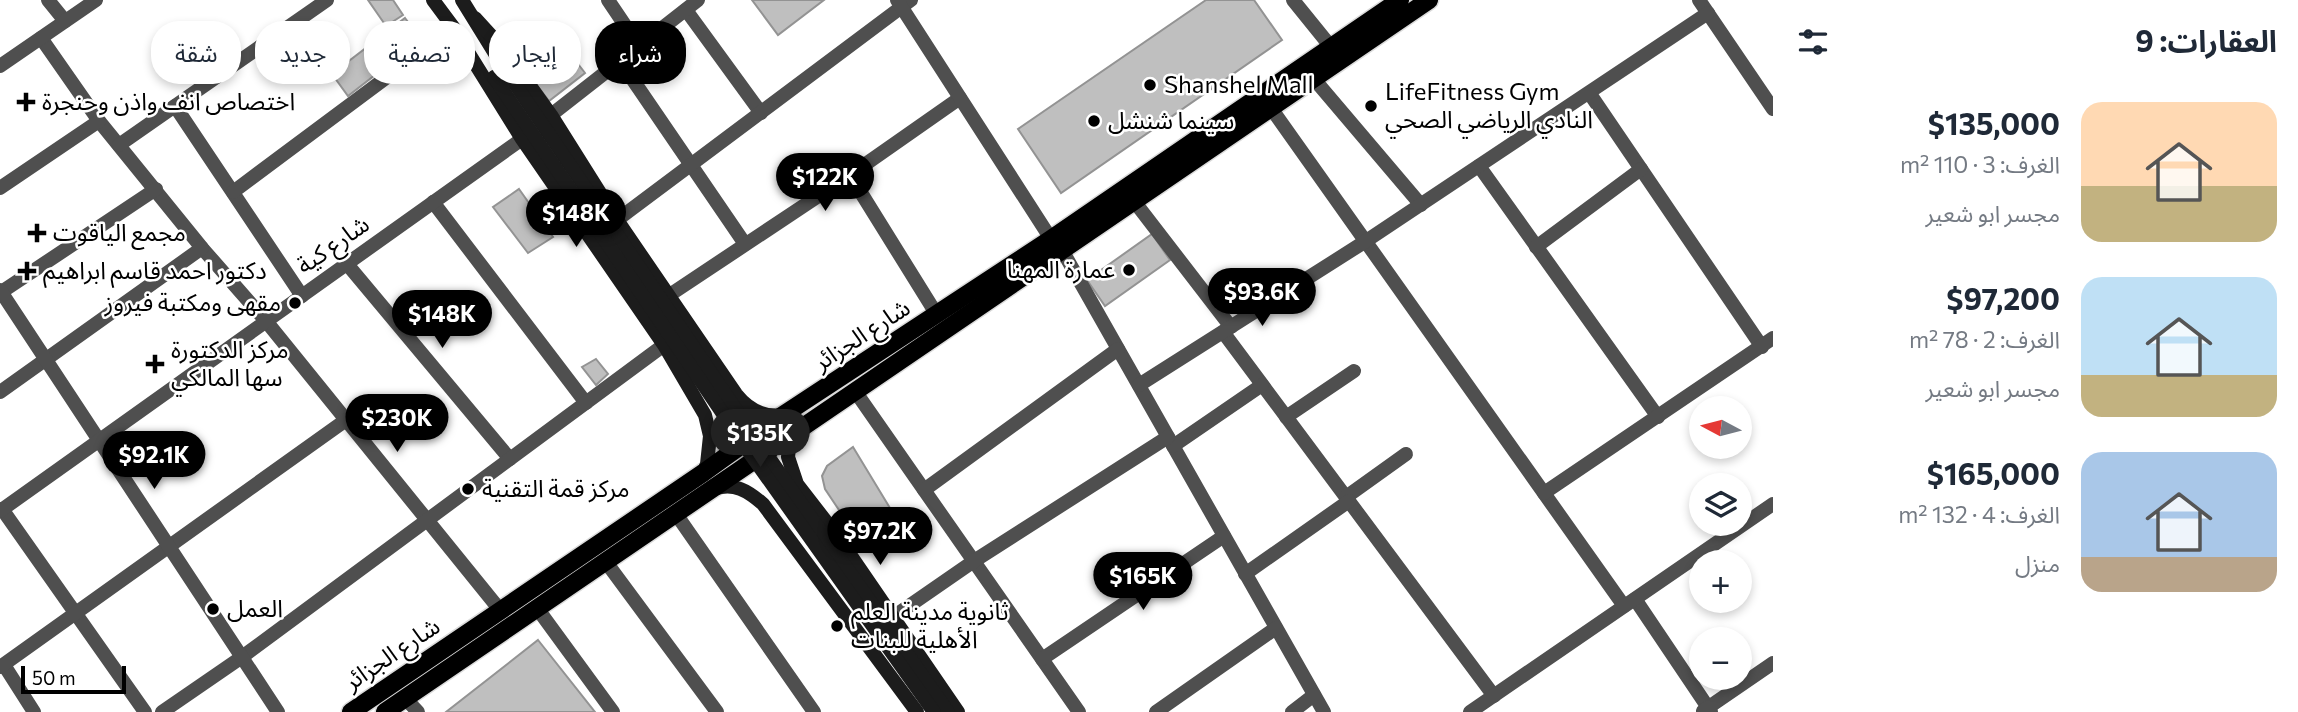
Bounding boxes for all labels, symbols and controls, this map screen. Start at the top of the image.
chip: شقة [151,21,241,84]
chip: جديد [255,21,350,84]
chip: تصفية [364,21,475,84]
chip: إيجار [489,21,581,84]
chip: شراء [595,21,686,84]
text: العقارات: 9 [2135,21,2277,58]
icon: filters [1794,23,1832,61]
place label: Shanshel Mall [1164,69,1314,98]
place label: LifeFitness Gym النادي الرياضي الصحي [1385,76,1593,139]
marker: Shanshel Mall [1142,77,1158,93]
place label: اختصاص انف واذن وحنجرة [42,86,295,116]
marker: اختصاص انف واذن وحنجرة [16,92,36,112]
marker: LifeFitness Gym النادي الرياضي الصحي [1363,98,1379,114]
text: $135,000 [1928,104,2060,141]
place label: سينما شنشل [1108,105,1234,134]
marker: سينما شنشل [1086,113,1102,129]
icon: home [2137,130,2221,214]
text: الغرف: 3 · 110 m² [1900,150,2060,178]
pin: $122K [776,154,874,213]
text: $122K [792,162,858,190]
pin: $148K [527,190,625,249]
text: $148K [542,198,610,226]
text: مجسر ابو شعير [1926,199,2060,227]
street label: شارع كية [290,208,376,282]
place label: مجمع الياقوت [53,217,186,250]
marker: مجمع الياقوت [27,223,47,243]
place label: عمارة المهنا [1007,254,1115,284]
place label: دكتور احمد قاسم ابراهيم [43,255,267,288]
marker: دكتور احمد قاسم ابراهيم [17,261,37,281]
marker: عمارة المهنا [1121,262,1137,278]
pin: $93.6K [1205,268,1319,328]
text: $93.6K [1224,277,1300,305]
text: $97,200 [1946,279,2060,316]
place label: مقهى ومكتبة فيروز [103,287,281,317]
pin: $148K [393,290,491,350]
street label: شارع الجزائر [807,292,917,380]
marker: مقهى ومكتبة فيروز [287,295,303,311]
text: $148K [408,299,476,327]
icon: home [2137,305,2221,389]
text: الغرف: 2 · 78 m² [1909,325,2060,353]
place label: مركز الدكتورة سها المالكي [171,334,289,397]
marker: مركز الدكتورة سها المالكي [145,354,165,374]
text: مجسر ابو شعير [1926,374,2060,402]
pin: $230K [348,394,446,454]
north arrow [1689,396,1752,458]
map controls [1689,396,1752,690]
text: $230K [361,403,433,431]
pin: $135K [711,410,809,469]
text: $135K [727,418,793,446]
pin: $92.1K [97,432,211,491]
text: $92.1K [118,440,190,468]
text: $165,000 [1927,454,2060,491]
place label: مركز قمة التقنية [482,473,630,503]
button: layers [1689,473,1752,536]
icon: home [2137,480,2221,564]
marker: مركز قمة التقنية [460,481,476,497]
text: الغرف: 4 · 132 m² [1898,500,2060,528]
pin: $97.2K [823,508,937,567]
text: $97.2K [843,516,917,544]
text: منزل [2015,549,2060,577]
button: + [1689,550,1752,613]
pin: $165K [1094,552,1192,612]
text: $165K [1109,561,1177,589]
place label: العمل [227,593,283,622]
place label: ثانوية مدينة العلم الأهلية للبنات [851,596,1009,653]
marker: العمل [205,601,221,617]
street label: شارع الجزائر [337,610,447,699]
marker: ثانوية مدينة العلم الأهلية للبنات [829,618,845,634]
button: − [1689,627,1752,690]
scale bar [21,663,126,695]
text: 50 m [32,666,76,689]

